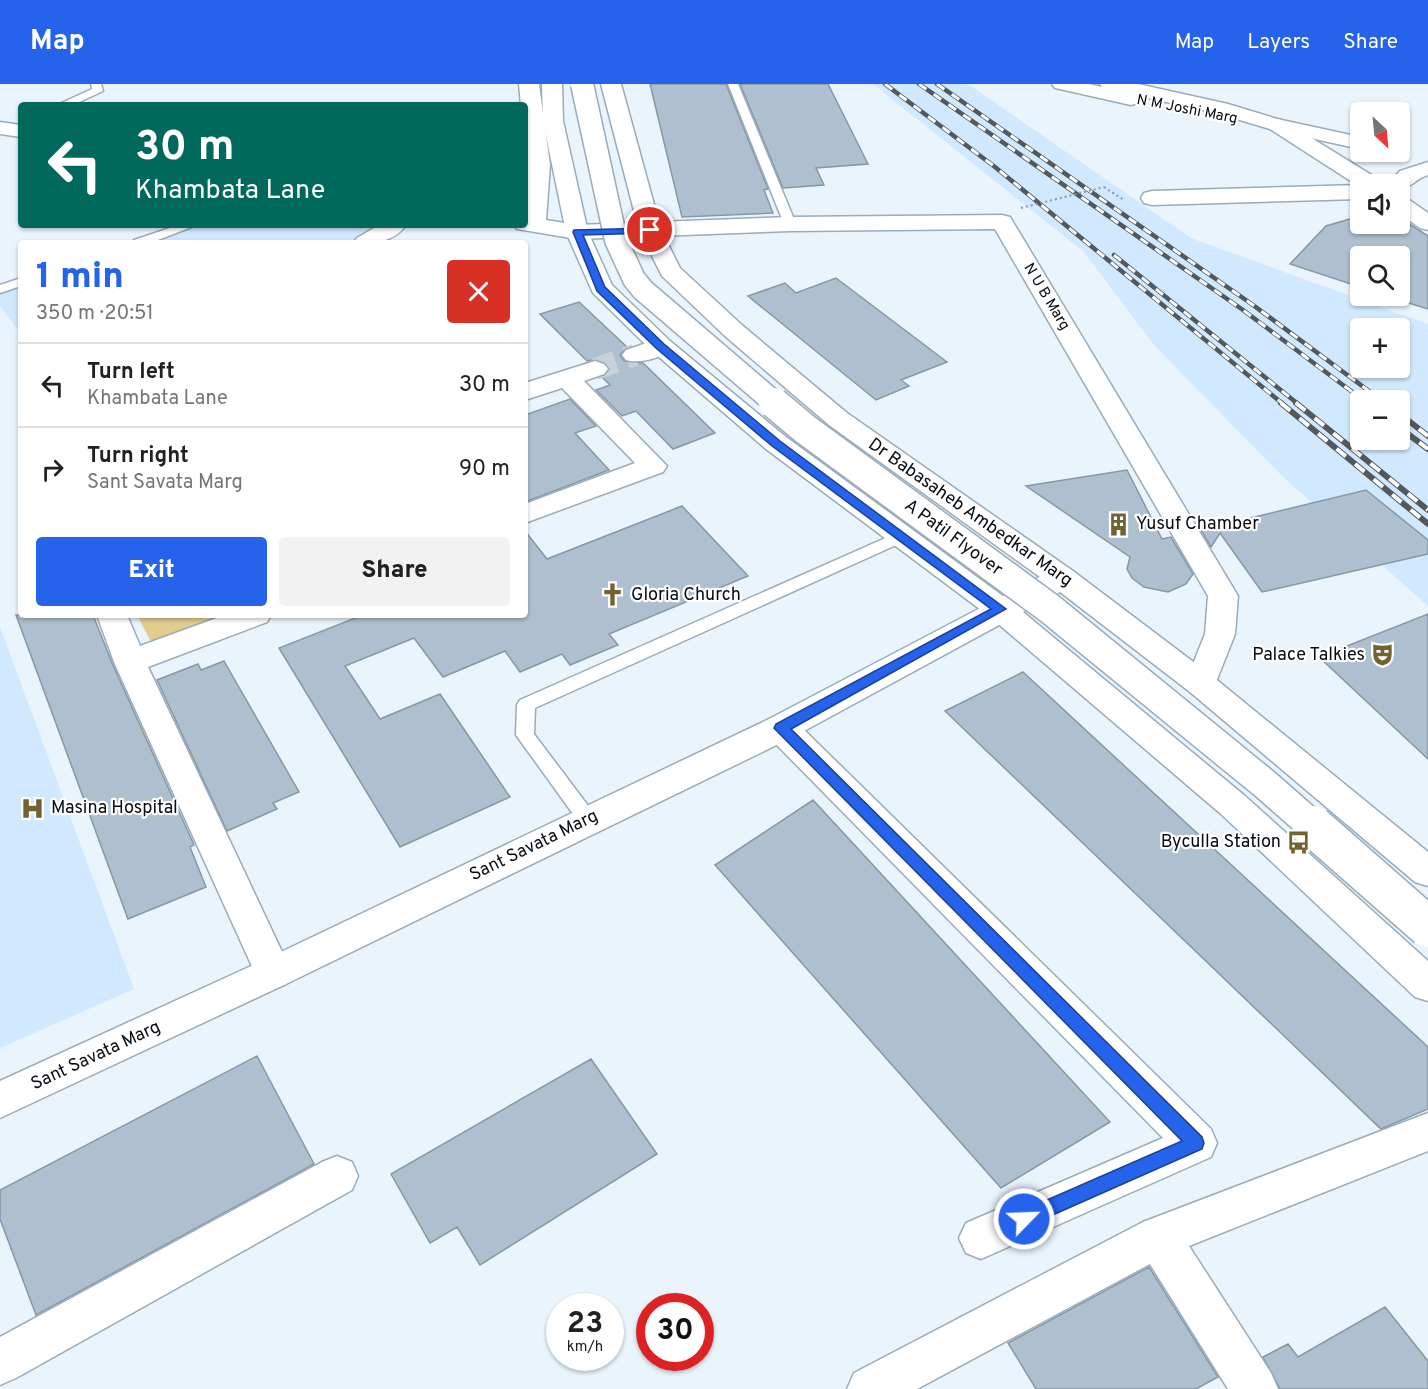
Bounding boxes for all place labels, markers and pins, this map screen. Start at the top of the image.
pin [624,204,675,255]
building icon: Yusuf Chamber [1105,511,1131,537]
place label: Yusuf Chamber [1136,513,1259,536]
church icon: Gloria Church [600,582,626,608]
place label: Gloria Church [631,584,741,607]
theatre icon: Palace Talkies [1370,642,1396,668]
place label: Palace Talkies [1252,644,1365,667]
hospital icon: Masina Hospital [20,795,46,821]
place label: Masina Hospital [51,797,178,820]
bus stop icon: Byculla Station [1286,829,1312,855]
place label: Byculla Station [1161,831,1281,854]

